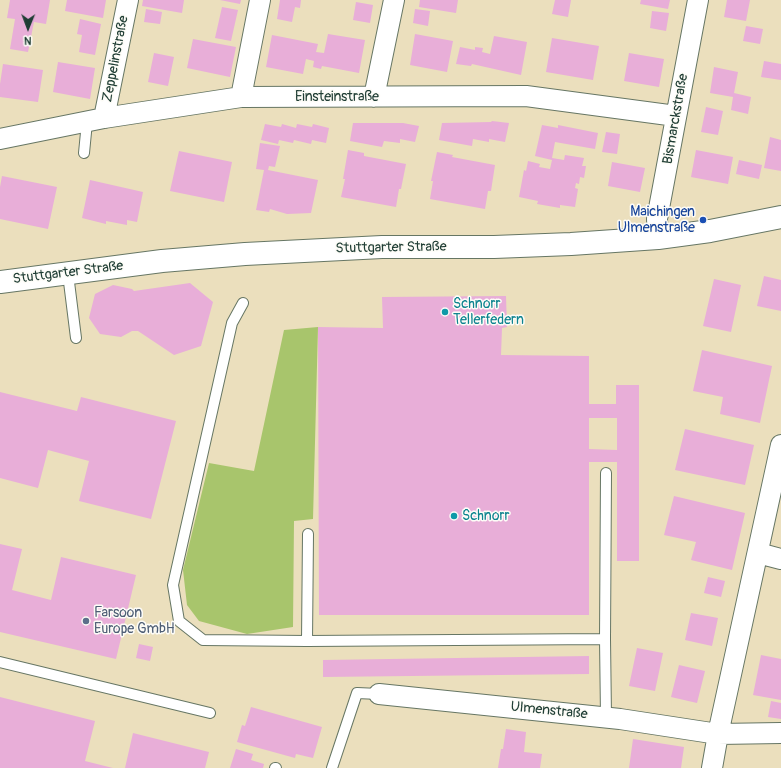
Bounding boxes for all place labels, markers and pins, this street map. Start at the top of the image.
place label: Maichingen Ulmenstraße [618,204,695,236]
marker: Maichingen Ulmenstraße [698,215,708,225]
place label: Schnorr Tellerfedern [453,296,524,328]
marker: Schnorr Tellerfedern [440,307,450,317]
place label: Schnorr [462,508,510,524]
marker: Schnorr [449,511,459,521]
place label: Farsoon Europe GmbH [94,605,175,638]
marker: Farsoon Europe GmbH [81,616,91,626]

